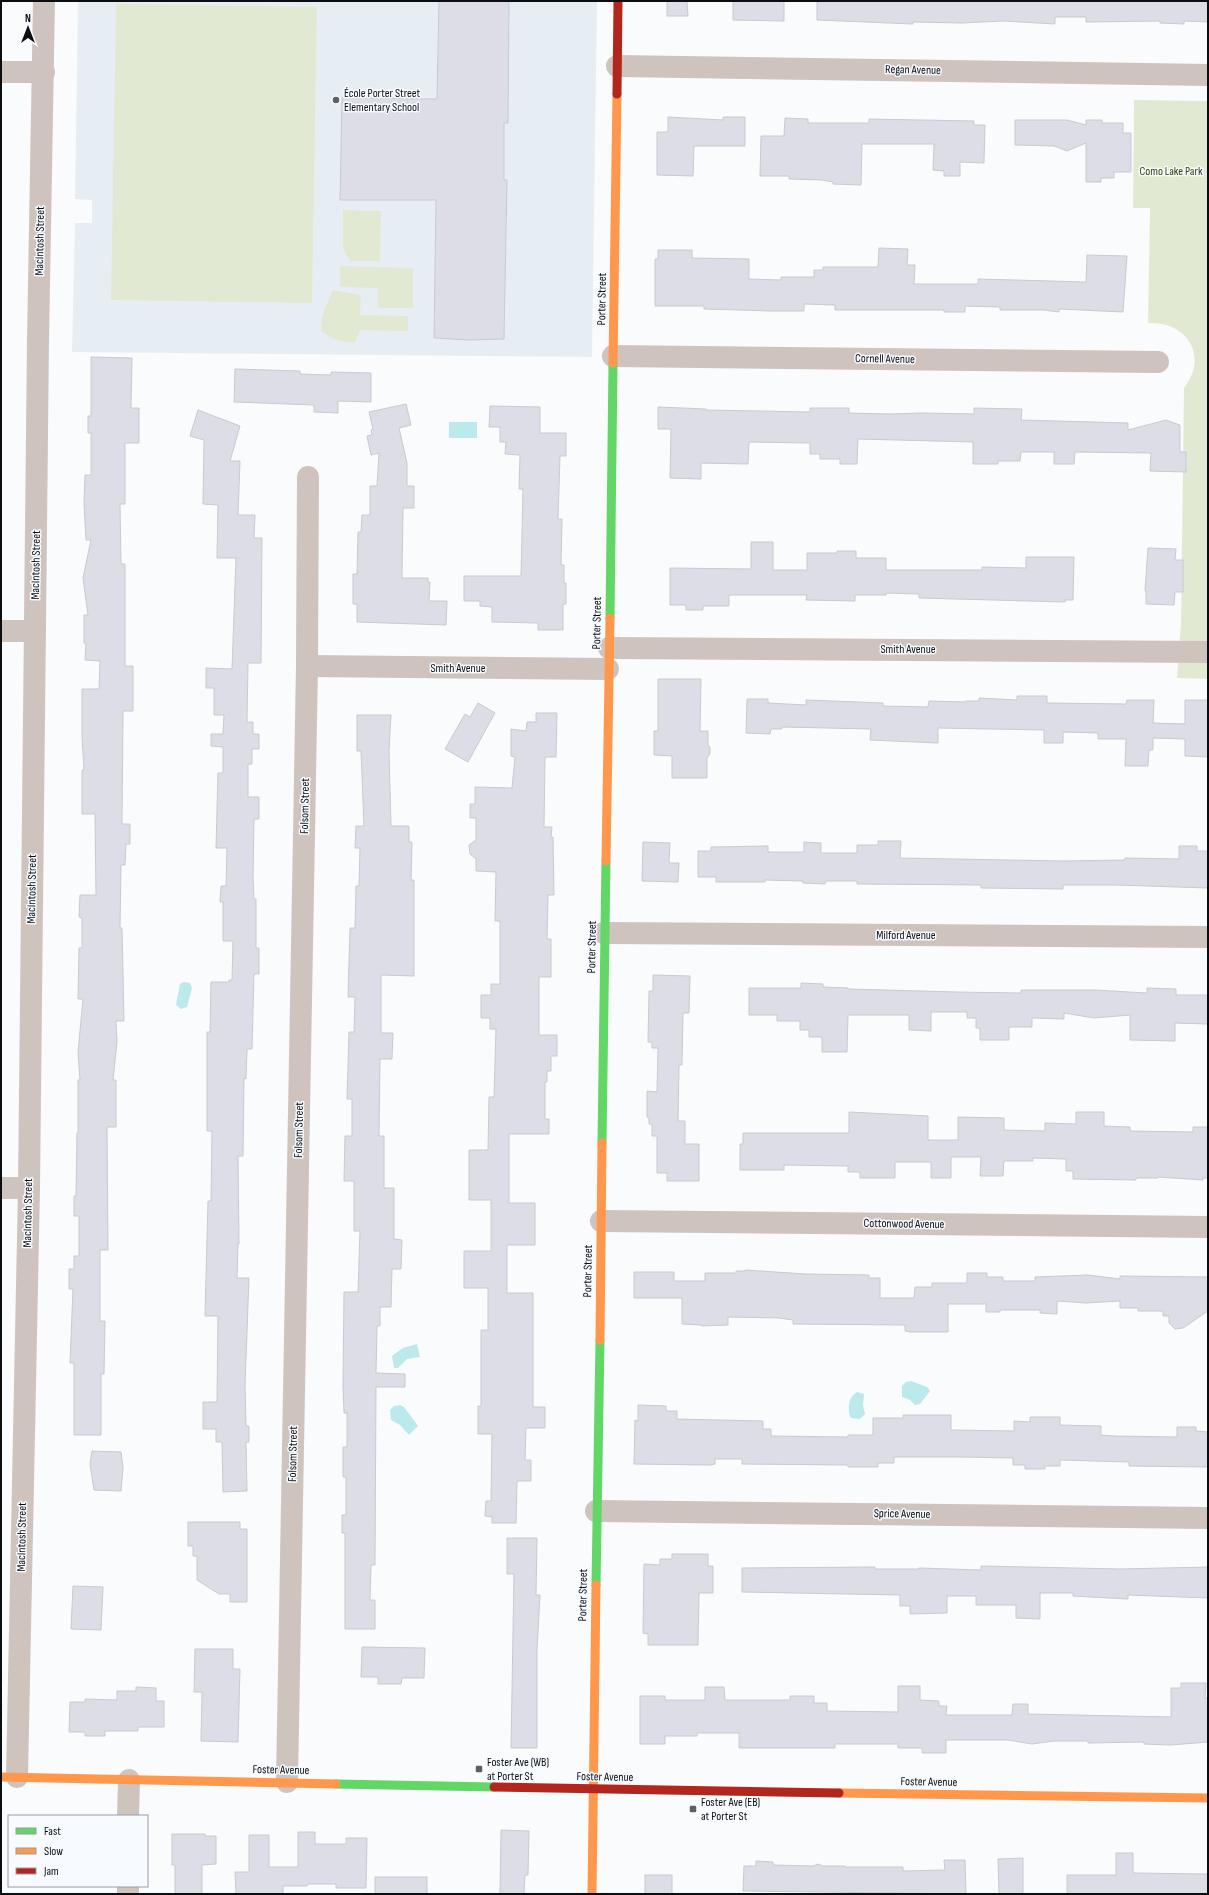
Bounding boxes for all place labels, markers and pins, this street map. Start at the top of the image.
place label: École Porter Street Elementary School [344,86,421,115]
marker: École Porter Street Elementary School [331,95,341,105]
place label: Foster Ave (WB) at Porter St [487,1755,549,1784]
marker: Foster Ave (WB) at Porter St [474,1764,484,1774]
place label: Foster Ave (EB) at Porter St [701,1795,760,1824]
marker: Foster Ave (EB) at Porter St [688,1804,698,1814]

